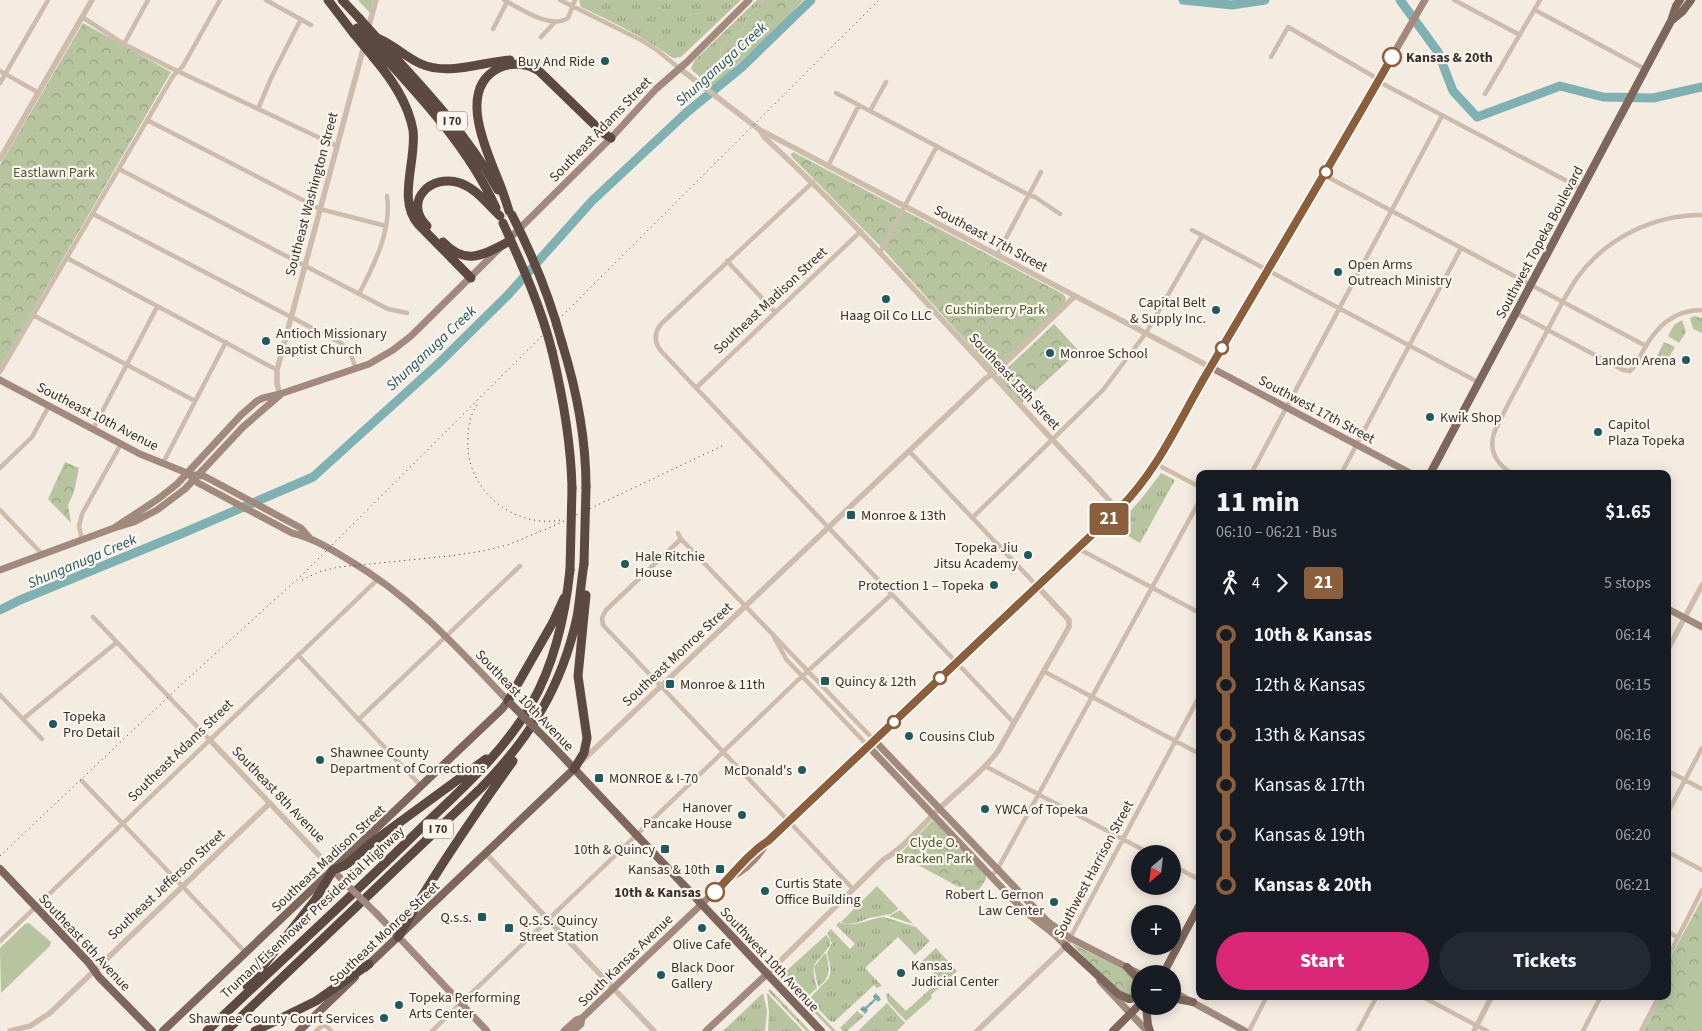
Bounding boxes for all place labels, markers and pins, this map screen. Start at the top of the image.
marker: Kansas & 20th [1382,47,1402,67]
place label: Kansas & 20th [1406,48,1493,68]
place label: Buy And Ride [518,52,595,72]
marker: Buy And Ride [599,55,611,67]
unlabelled marker [1319,165,1333,179]
place label: Open Arms Outreach Ministry [1348,255,1452,291]
marker: Open Arms Outreach Ministry [1332,266,1344,278]
marker: Haag Oil Co LLC [880,293,892,305]
place label: Capital Belt & Supply Inc. [1130,293,1206,329]
marker: Capital Belt & Supply Inc. [1210,304,1222,316]
place label: Haag Oil Co LLC [840,306,932,326]
place label: Antioch Missionary Baptist Church [276,324,387,360]
marker: Antioch Missionary Baptist Church [260,335,272,347]
unlabelled marker [1215,341,1229,355]
place label: Monroe School [1060,344,1148,364]
marker: Monroe School [1044,347,1056,359]
place label: Landon Arena [1595,351,1676,371]
marker: Landon Arena [1680,354,1692,366]
place label: Kwik Shop [1440,408,1502,428]
marker: Kwik Shop [1424,411,1436,423]
place label: Capitol Plaza Topeka [1608,415,1685,451]
marker: Capitol Plaza Topeka [1592,426,1604,438]
place label: Monroe & 13th [861,506,946,526]
marker: Monroe & 13th [845,509,857,521]
place label: Topeka Jiu Jitsu Academy [933,538,1018,574]
place label: Hale Ritchie House [635,547,705,583]
marker: Topeka Jiu Jitsu Academy [1022,549,1034,561]
marker: Hale Ritchie House [619,558,631,570]
place label: Protection 1 – Topeka [858,576,984,596]
marker: Protection 1 – Topeka [988,579,1000,591]
unlabelled marker [933,671,947,685]
place label: Quincy & 12th [835,672,916,692]
place label: Monroe & 11th [680,675,765,695]
marker: Quincy & 12th [819,675,831,687]
marker: Monroe & 11th [664,678,676,690]
place label: Topeka Pro Detail [63,707,120,743]
unlabelled marker [887,715,901,729]
marker: Topeka Pro Detail [47,718,59,730]
place label: Cousins Club [919,727,995,747]
marker: Cousins Club [903,730,915,742]
place label: Shawnee County Department of Corrections [330,743,486,779]
marker: Shawnee County Department of Corrections [314,754,326,766]
place label: McDonald's [724,761,792,781]
marker: McDonald's [796,764,808,776]
place label: MONROE & I-70 [609,769,698,789]
marker: MONROE & I-70 [593,772,605,784]
place label: Hanover Pancake House [643,798,732,834]
place label: YWCA of Topeka [994,800,1088,820]
marker: YWCA of Topeka [979,803,991,815]
marker: Hanover Pancake House [736,809,748,821]
place label: 10th & Quincy [574,840,655,860]
marker: 10th & Quincy [659,843,671,855]
place label: Kansas & 10th [628,860,710,880]
marker: Kansas & 10th [714,863,726,875]
place label: Curtis State Office Building [775,874,860,910]
marker: 10th & Kansas [705,882,725,902]
place label: 10th & Kansas [614,883,701,903]
marker: Curtis State Office Building [759,885,771,897]
place label: Robert L. Gernon Law Center [945,885,1044,921]
marker: Robert L. Gernon Law Center [1048,896,1060,908]
place label: Q.s.s. [441,908,472,928]
marker: Q.s.s. [476,911,488,923]
place label: Q.S.S. Quincy Street Station [519,911,599,947]
marker: Q.S.S. Quincy Street Station [503,922,515,934]
marker: Olive Cafe [696,922,708,934]
place label: Olive Cafe [673,935,731,955]
place label: Kansas Judicial Center [911,956,999,992]
place label: Black Door Gallery [671,958,735,994]
marker: Kansas Judicial Center [895,967,907,979]
marker: Black Door Gallery [655,969,667,981]
place label: Topeka Performing Arts Center [409,988,520,1024]
marker: Topeka Performing Arts Center [393,999,405,1011]
place label: Shawnee County Court Services [188,1009,374,1029]
marker: Shawnee County Court Services [378,1012,390,1024]

